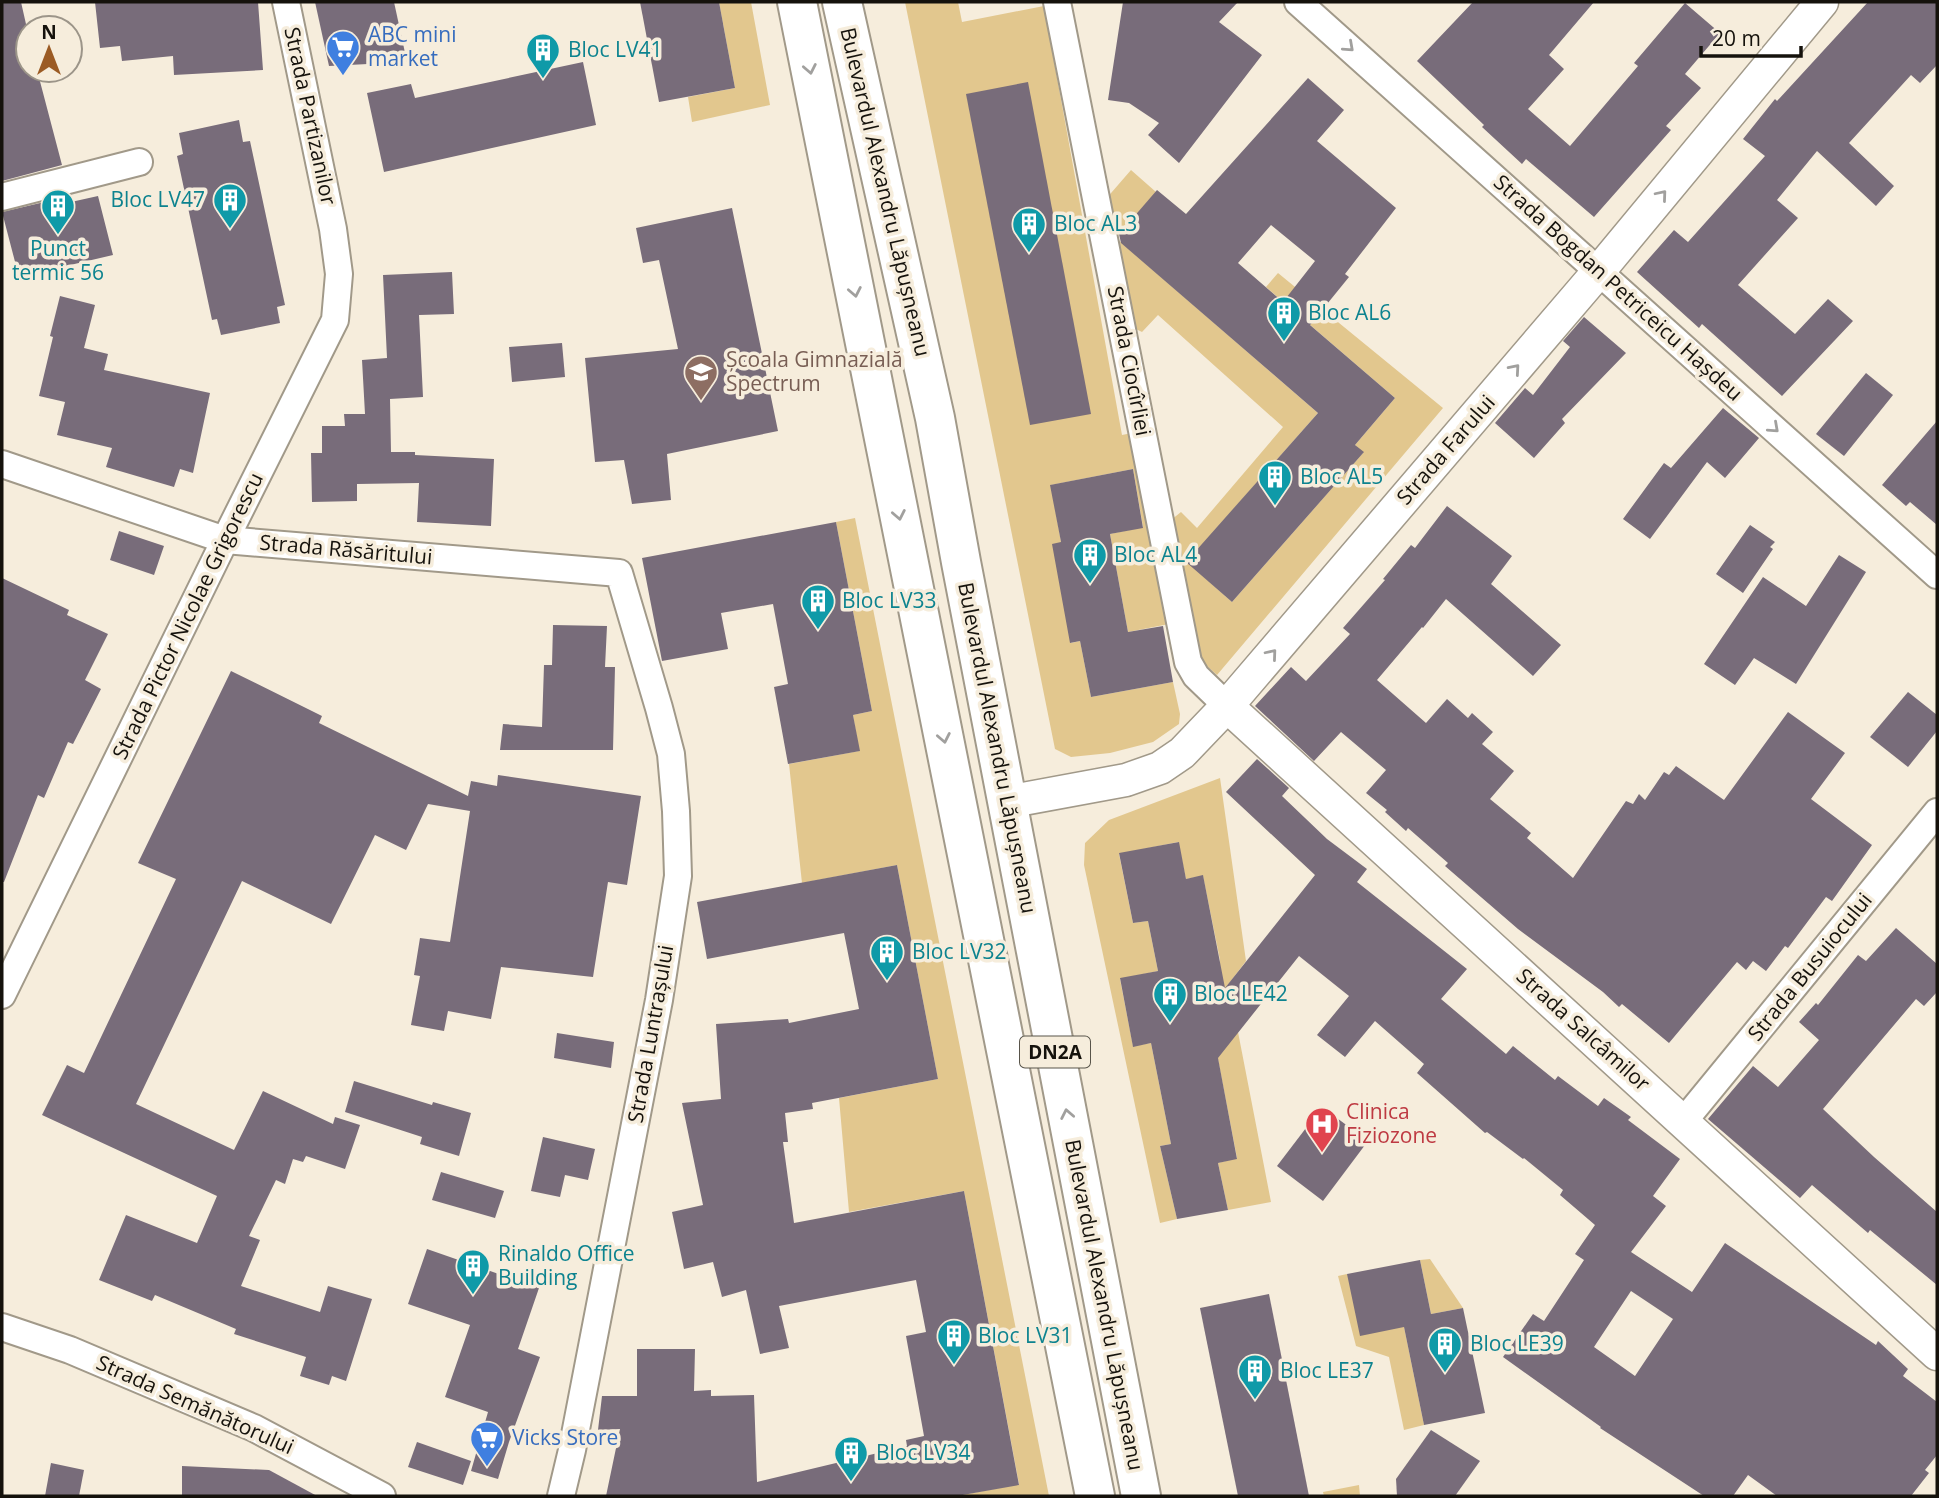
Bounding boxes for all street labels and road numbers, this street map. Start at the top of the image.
street label: Strada Partizanilor [278,24,344,208]
street label: Bulevardul Alexandru Lăpușneanu [834,24,938,359]
street label: Strada Bogdan Petriceicu Hașdeu [1488,168,1749,407]
street label: Strada Ciocîrliei [1102,284,1158,438]
street label: Strada Farului [1390,389,1501,510]
street label: Strada Pictor Nicolae Grigorescu [105,467,269,764]
street label: Strada Răsăritului [259,528,434,571]
street label: Bulevardul Alexandru Lăpușneanu [952,580,1044,916]
street label: Strada Busuiocului [1741,886,1878,1046]
street label: Strada Luntrașului [621,943,679,1125]
street label: Strada Salcâmilor [1511,962,1657,1097]
road number: DN2A [1020,1036,1090,1068]
street label: Bulevardul Alexandru Lăpușneanu [1059,1137,1151,1473]
street label: Strada Semănătorului [92,1348,299,1460]

